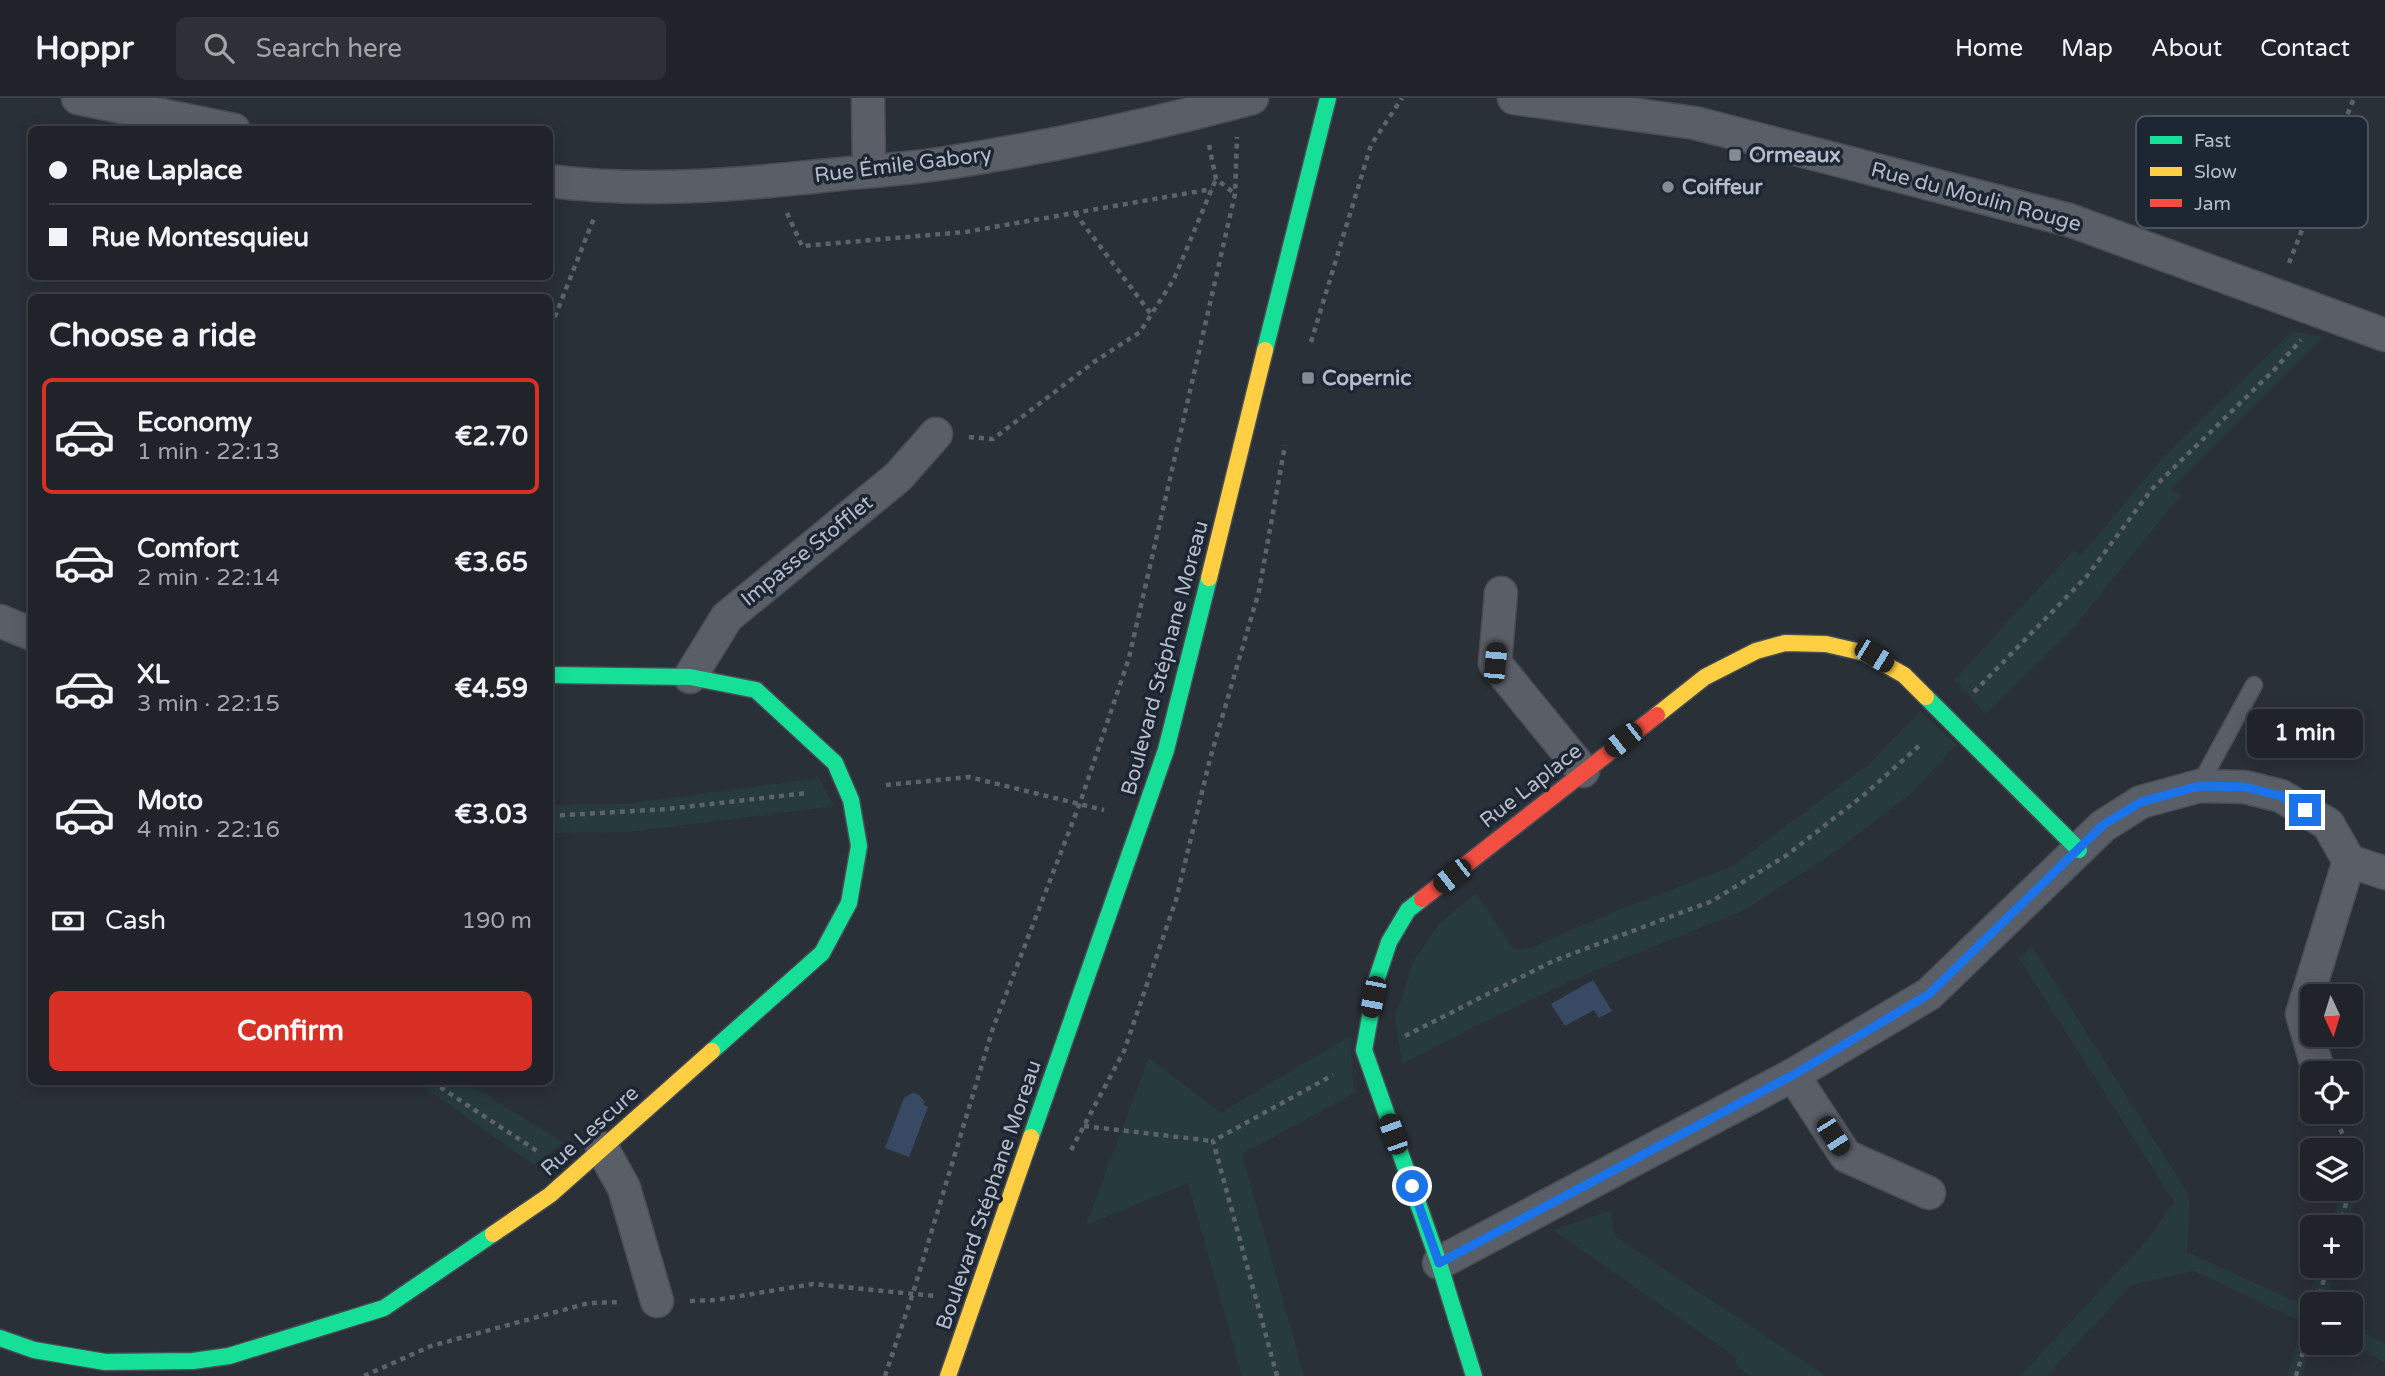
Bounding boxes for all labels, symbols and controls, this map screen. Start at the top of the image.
search box [176,17,666,80]
text: Hoppr [35,29,134,68]
icon: search [200,29,238,67]
text: Search here [256,33,402,64]
text: Home [1955,34,2023,63]
text: Map [2061,34,2113,63]
text: About [2151,34,2222,63]
text: Contact [2260,34,2350,63]
legend [2136,116,2368,228]
text: Fast [2194,130,2231,152]
street label: Rue Émile Gabory [813,142,993,188]
place label: Ormeaux [1749,143,1841,168]
marker: Ormeaux [1727,147,1743,163]
text: Rue Laplace [91,155,242,186]
street label: Rue du Moulin Rouge [1868,157,2084,237]
text: Slow [2194,161,2237,183]
place label: Coiffeur [1682,175,1764,200]
marker: Coiffeur [1660,179,1676,195]
text: Jam [2194,193,2231,215]
text: Rue Montesquieu [91,222,309,253]
text: Choose a ride [49,317,256,355]
place label: Copernic [1322,366,1411,391]
marker: Copernic [1300,370,1316,386]
icon: car [53,405,116,468]
text: Economy [137,407,252,438]
text: €2.70 [455,421,528,452]
text: 1 min · 22:13 [137,438,280,466]
street label: Impasse Stofflet [736,490,878,612]
street label: Boulevard Stéphane Moreau [1116,518,1214,798]
icon: car [53,531,116,594]
text: Comfort [137,533,239,564]
text: €3.65 [455,547,528,578]
text: 2 min · 22:14 [137,564,280,592]
car [1851,636,1898,676]
car [1483,641,1508,685]
icon: car [53,657,116,720]
text: XL [137,659,169,690]
text: €4.59 [455,673,528,704]
text: 3 min · 22:15 [137,690,280,718]
callout: 1 min [2247,708,2363,758]
car [1600,719,1647,761]
text: 1 min [2274,719,2336,747]
street label: Rue Laplace [1475,738,1587,833]
icon: car [53,783,116,846]
text: Moto [137,785,203,816]
route end [2289,794,2321,826]
text: €3.03 [455,799,528,830]
text: 4 min · 22:16 [137,816,280,844]
car [1429,855,1476,897]
icon: cash [49,902,87,940]
text: Cash [105,905,166,936]
text: 190 m [462,907,532,935]
car [1359,974,1388,1020]
north arrow [2300,984,2362,1046]
map controls [2300,984,2363,1355]
button: Confirm [49,991,532,1071]
street label: Boulevard Stéphane Moreau [931,1057,1047,1333]
button: locate [2300,1061,2363,1124]
street label: Rue Lescure [536,1081,644,1181]
car [1377,1111,1410,1157]
car [1813,1113,1854,1159]
button: layers [2300,1138,2363,1201]
route start [1396,1170,1428,1202]
button: + [2300,1215,2363,1278]
button: − [2300,1292,2363,1355]

